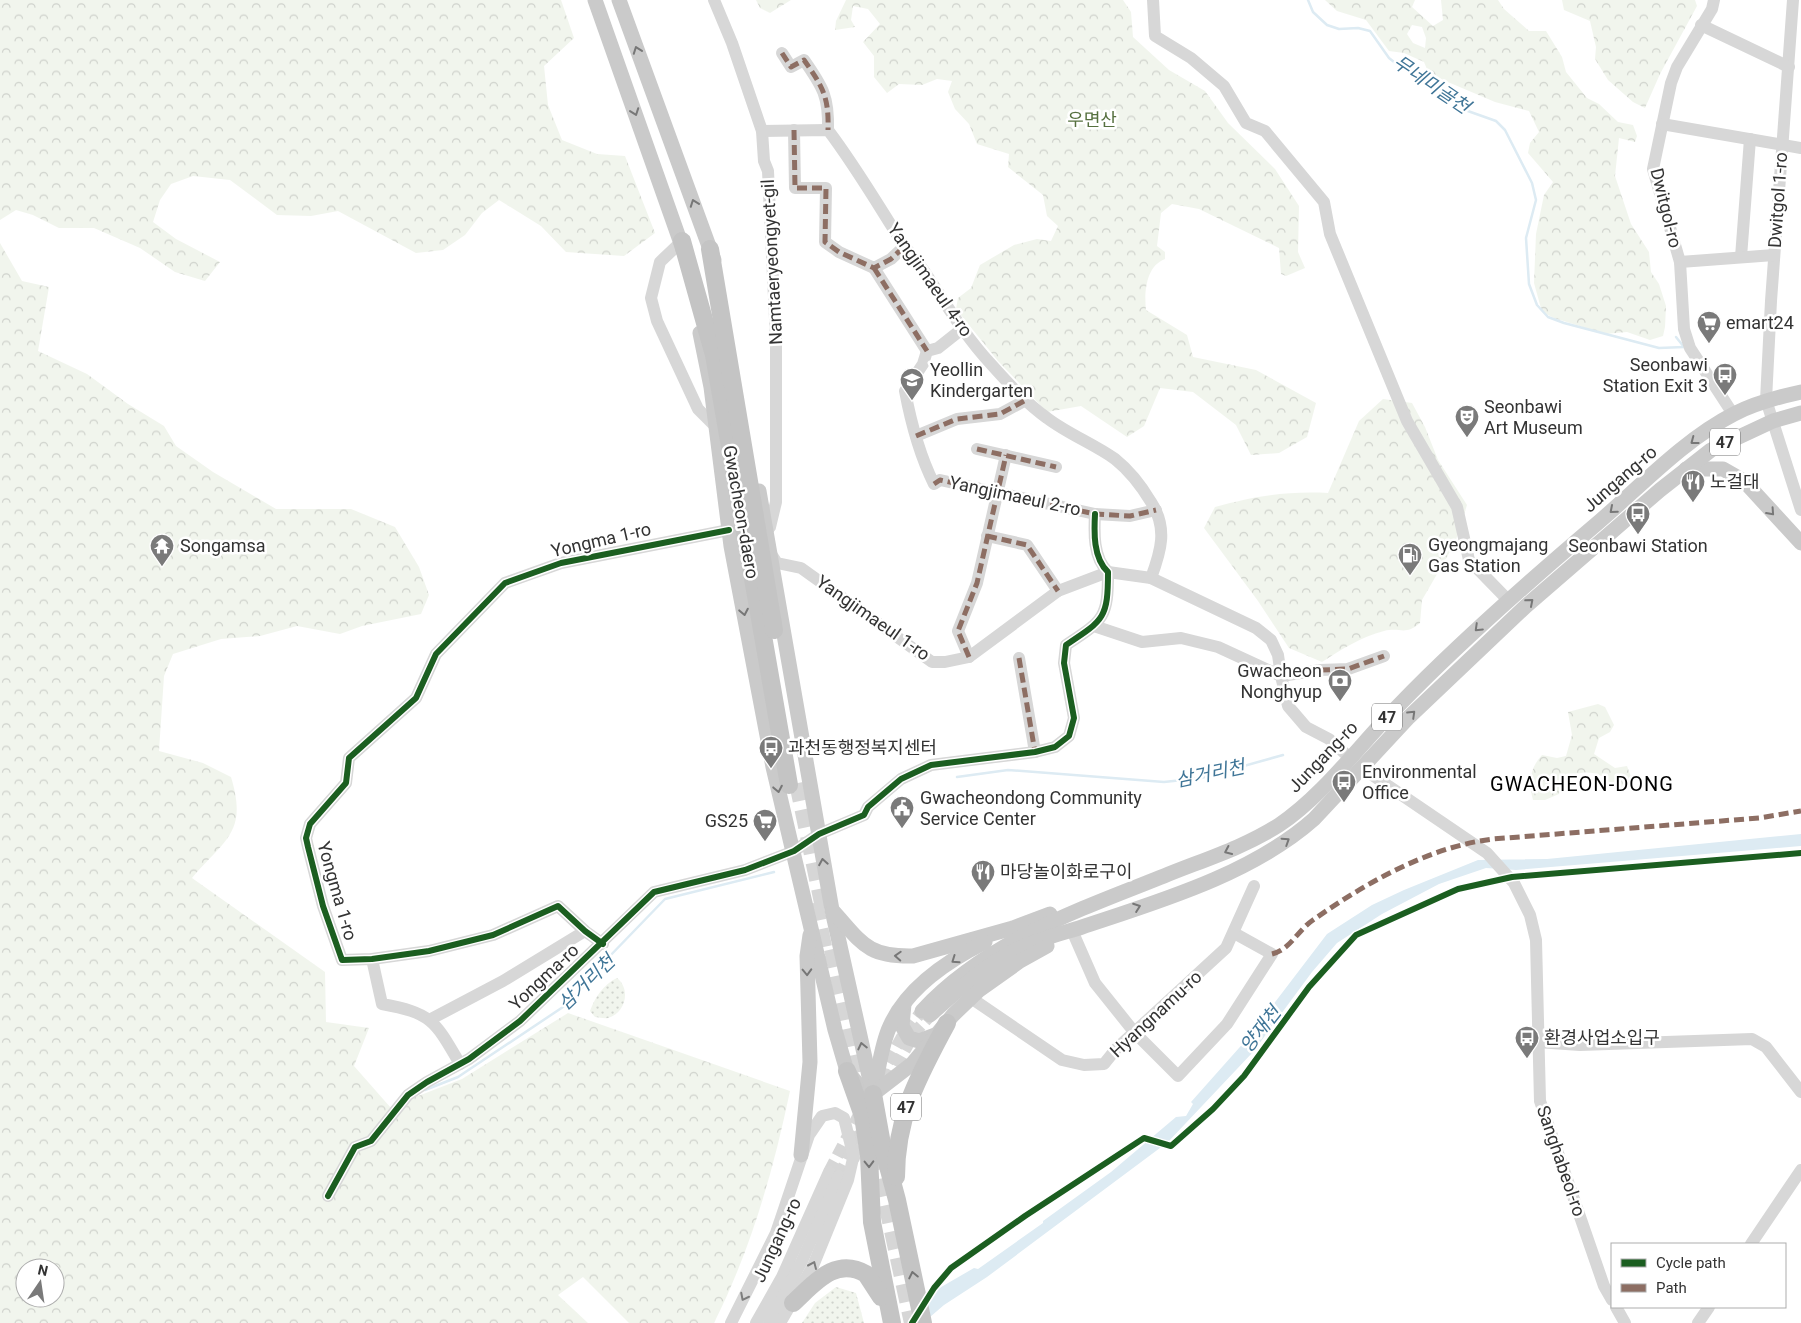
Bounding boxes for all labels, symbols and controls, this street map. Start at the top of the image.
one-way arrow [633,47,643,55]
water label: 무네미골천 [1389,50,1476,119]
one-way arrow [629,107,639,115]
park label: 우면산 [1067,109,1117,130]
street label: Dwitgol 1-ro [1764,151,1791,249]
street label: Dwitgol-ro [1646,166,1687,250]
street label: Namtaeryeongyet-gil [757,179,786,345]
one-way arrow [690,199,700,207]
street label: Yangjimaeul 4-ro [883,219,977,341]
supermarket icon: emart24 [1696,310,1722,344]
place label: emart24 [1726,312,1794,333]
place label: Seonbawi Station Exit 3 [1603,354,1708,396]
place label: Yeollin Kindergarten [930,359,1033,401]
bus stop icon: Seonbawi Station Exit 3 [1712,362,1738,396]
school or university icon: Yeollin Kindergarten [899,367,925,401]
place label: Seonbawi Art Museum [1484,396,1583,438]
theatre icon: Seonbawi Art Museum [1454,404,1480,438]
road number: 47 [1710,428,1740,456]
one-way arrow [1691,436,1700,444]
street label: Jungang-ro [1578,441,1661,516]
street label: Gwacheon-daero [719,443,764,580]
restaurant icon: 노걸대 [1680,469,1706,503]
street label: Yangjimaeul 2-ro [947,471,1083,520]
place label: 노걸대 [1710,471,1760,492]
bus stop icon: Seonbawi Station [1625,501,1651,535]
one-way arrow [1610,504,1619,513]
one-way arrow [1765,506,1774,515]
street label: Yongma 1-ro [549,518,653,561]
temple icon: Songamsa [149,533,175,567]
place label: Gyeongmajang Gas Station [1428,534,1548,576]
place label: Songamsa [180,535,266,556]
place label: Seonbawi Station [1568,535,1708,556]
fuel station icon: Gyeongmajang Gas Station [1397,542,1423,576]
street label: Yangjimaeul 1-ro [812,571,934,665]
one-way arrow [1525,599,1534,608]
one-way arrow [738,608,749,617]
one-way arrow [1474,622,1483,631]
place label: Gwacheon Nonghyup [1237,660,1322,702]
bank icon: Gwacheon Nonghyup [1327,668,1353,702]
road number: 47 [1372,704,1402,730]
one-way arrow [1406,711,1415,720]
street label: Jungang-ro [1284,717,1362,797]
bus stop icon: 과천동행정복지센터 [758,735,784,769]
place label: 과천동행정복지센터 [788,737,937,758]
water label: 삼거리천 [1174,755,1248,792]
place label: Environmental Office [1362,761,1477,803]
bus stop icon: Environmental Office [1331,769,1357,803]
district label: GWACHEON-DONG [1490,772,1674,796]
one-way arrow [772,785,783,794]
place label: Gwacheondong Community Service Center [920,787,1142,829]
public building icon: Gwacheondong Community Service Center [889,795,915,829]
supermarket icon: GS25 [752,808,778,842]
place label: GS25 [705,810,748,831]
one-way arrow [1280,838,1289,848]
street label: Yongma 1-ro [313,839,362,943]
one-way arrow [1224,845,1233,856]
one-way arrow [819,858,829,866]
restaurant icon: 마당놀이화로구이 [970,859,996,893]
place label: 마당놀이화로구이 [1000,861,1132,882]
one-way arrow [1133,903,1141,913]
street label: Yongma-ro [505,939,583,1014]
water label: 삼거리천 [553,949,621,1015]
one-way arrow [894,951,902,961]
one-way arrow [951,954,961,963]
street label: Hyangnamu-ro [1105,966,1206,1061]
one-way arrow [802,968,813,976]
water label: 양재천 [1235,1000,1287,1057]
bus stop icon: 환경사업소입구 [1514,1025,1540,1059]
place label: 환경사업소입구 [1544,1027,1660,1048]
one-way arrow [857,1042,868,1051]
road number: 47 [891,1094,921,1120]
street label: Sanghabeol-ro [1533,1103,1590,1219]
one-way arrow [864,1160,875,1168]
street label: Jungang-ro [748,1194,805,1285]
legend [1611,1243,1786,1308]
text: Cycle path [1656,1254,1726,1272]
north arrow [15,1258,65,1308]
text: N [36,1261,50,1279]
one-way arrow [806,1261,817,1270]
one-way arrow [908,1271,919,1280]
text: Path [1656,1279,1687,1297]
one-way arrow [740,1292,750,1301]

